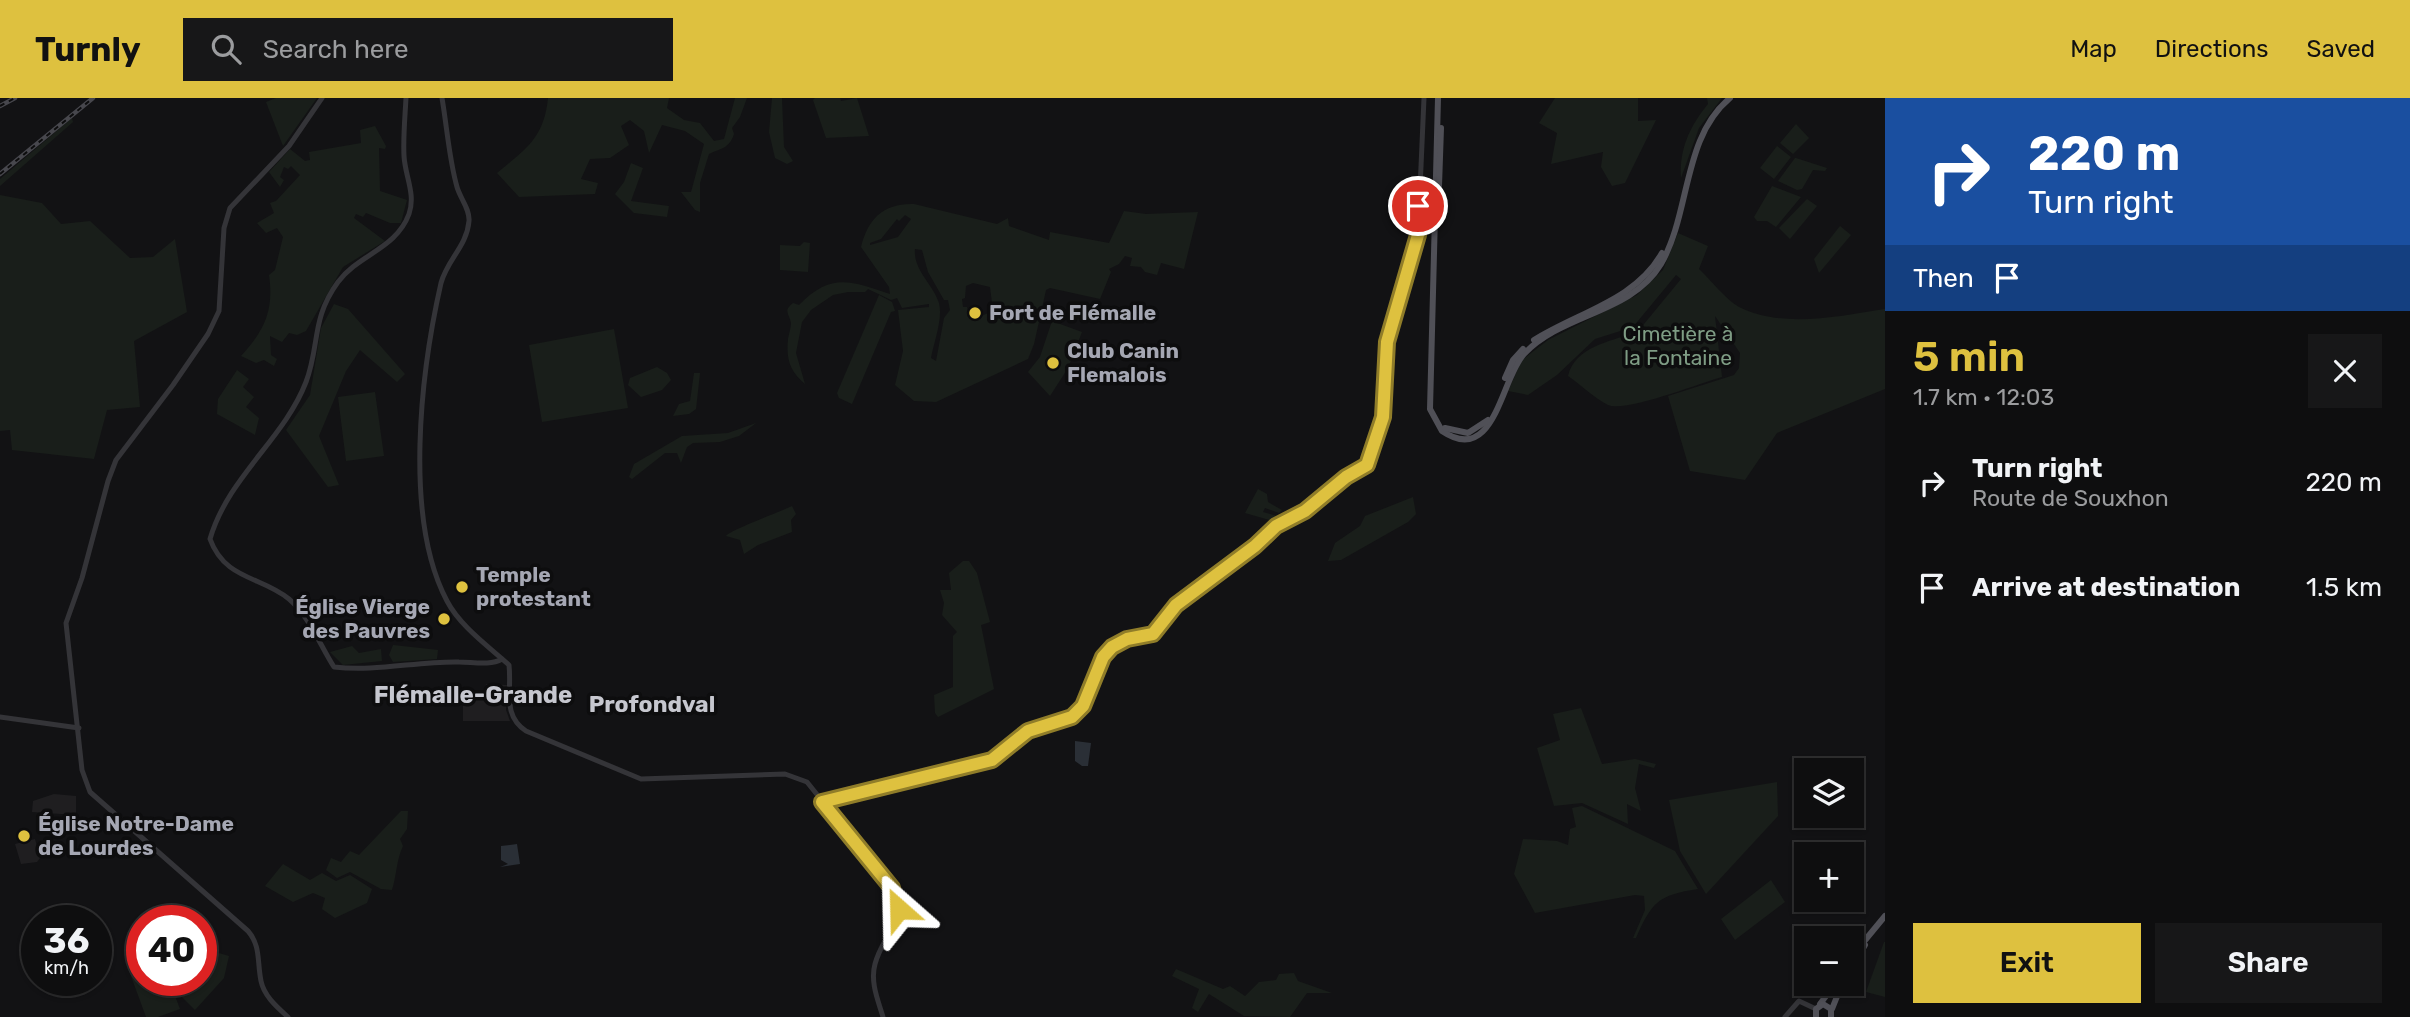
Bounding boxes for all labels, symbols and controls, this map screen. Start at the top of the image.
search box [183,18,673,81]
text: Turnly [35,30,141,69]
icon: search [207,30,245,68]
text: Search here [263,34,409,65]
text: Map [2070,35,2117,63]
text: Directions [2155,35,2268,63]
text: Saved [2306,35,2375,63]
text: 220 m [2028,124,2180,182]
icon: right [1913,126,2004,217]
pin [1388,176,1448,236]
text: Turn right [2028,183,2173,221]
icon: arrive [1399,187,1437,225]
icon: arrive [1988,259,2026,297]
text: Then [1913,263,1974,294]
place label: Fort de Flémalle [989,300,1156,325]
marker: Fort de Flémalle [967,305,983,321]
park label: Cimetière à la Fontaine [1623,321,1733,370]
text: 5 min [1913,332,2025,382]
button: close [2308,334,2382,408]
place label: Club Canin Flemalois [1067,338,1179,387]
marker: Club Canin Flemalois [1045,355,1061,371]
text: 1.7 km · 12:03 [1913,383,2054,411]
text: Turn right [1972,453,2102,484]
icon: right [1913,464,1951,502]
text: 220 m [2305,467,2382,498]
text: Route de Souxhon [1972,484,2169,512]
place label: Temple protestant [476,562,591,611]
icon: arrive [1913,569,1951,607]
text: Arrive at destination [1972,572,2240,603]
text: 1.5 km [2306,572,2382,603]
marker: Temple protestant [454,579,470,595]
place label: Église Vierge des Pauvres [295,594,430,643]
marker: Église Vierge des Pauvres [436,611,452,627]
district label: Flémalle-Grande [374,681,572,709]
district label: Profondval [589,690,715,718]
map controls [1794,758,1864,996]
button: layers [1794,758,1864,828]
place label: Église Notre-Dame de Lourdes [38,811,234,860]
marker: Église Notre-Dame de Lourdes [16,828,32,844]
button: + [1794,842,1864,912]
position arrow [862,872,936,946]
speed limit sign: 40 [126,905,217,996]
text: 36 [44,920,89,962]
button: Exit [1913,923,2141,1003]
button: Share [2155,923,2382,1003]
button: − [1794,926,1864,996]
text: km/h [44,957,89,979]

